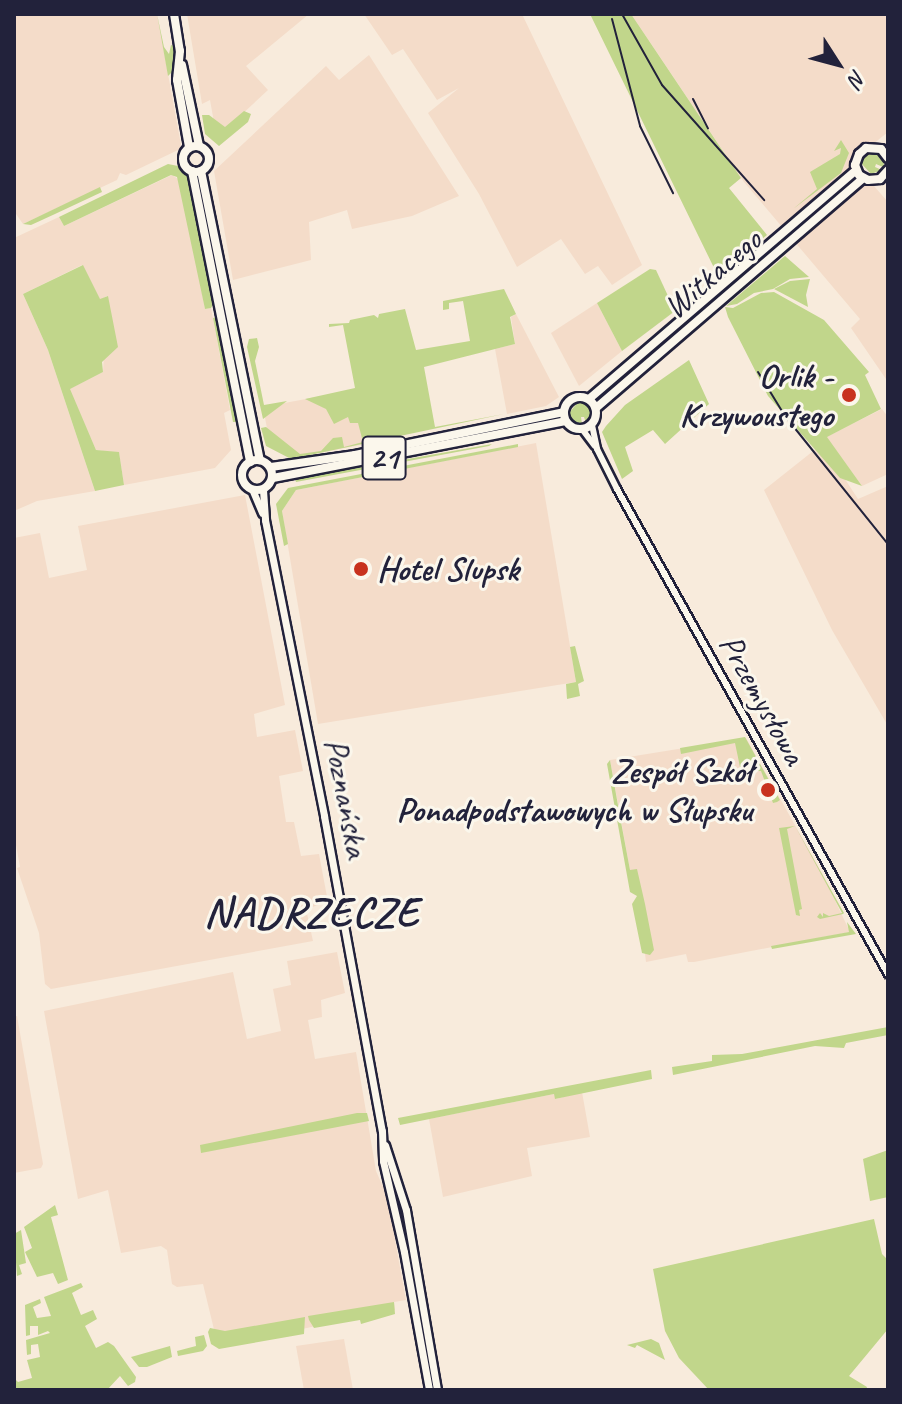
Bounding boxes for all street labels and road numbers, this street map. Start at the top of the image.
street label: Witkacego [654,219,770,327]
road number: 21 [360,430,408,486]
street label: Przemysłowa [711,627,815,771]
street label: Poznańska [315,735,379,861]

